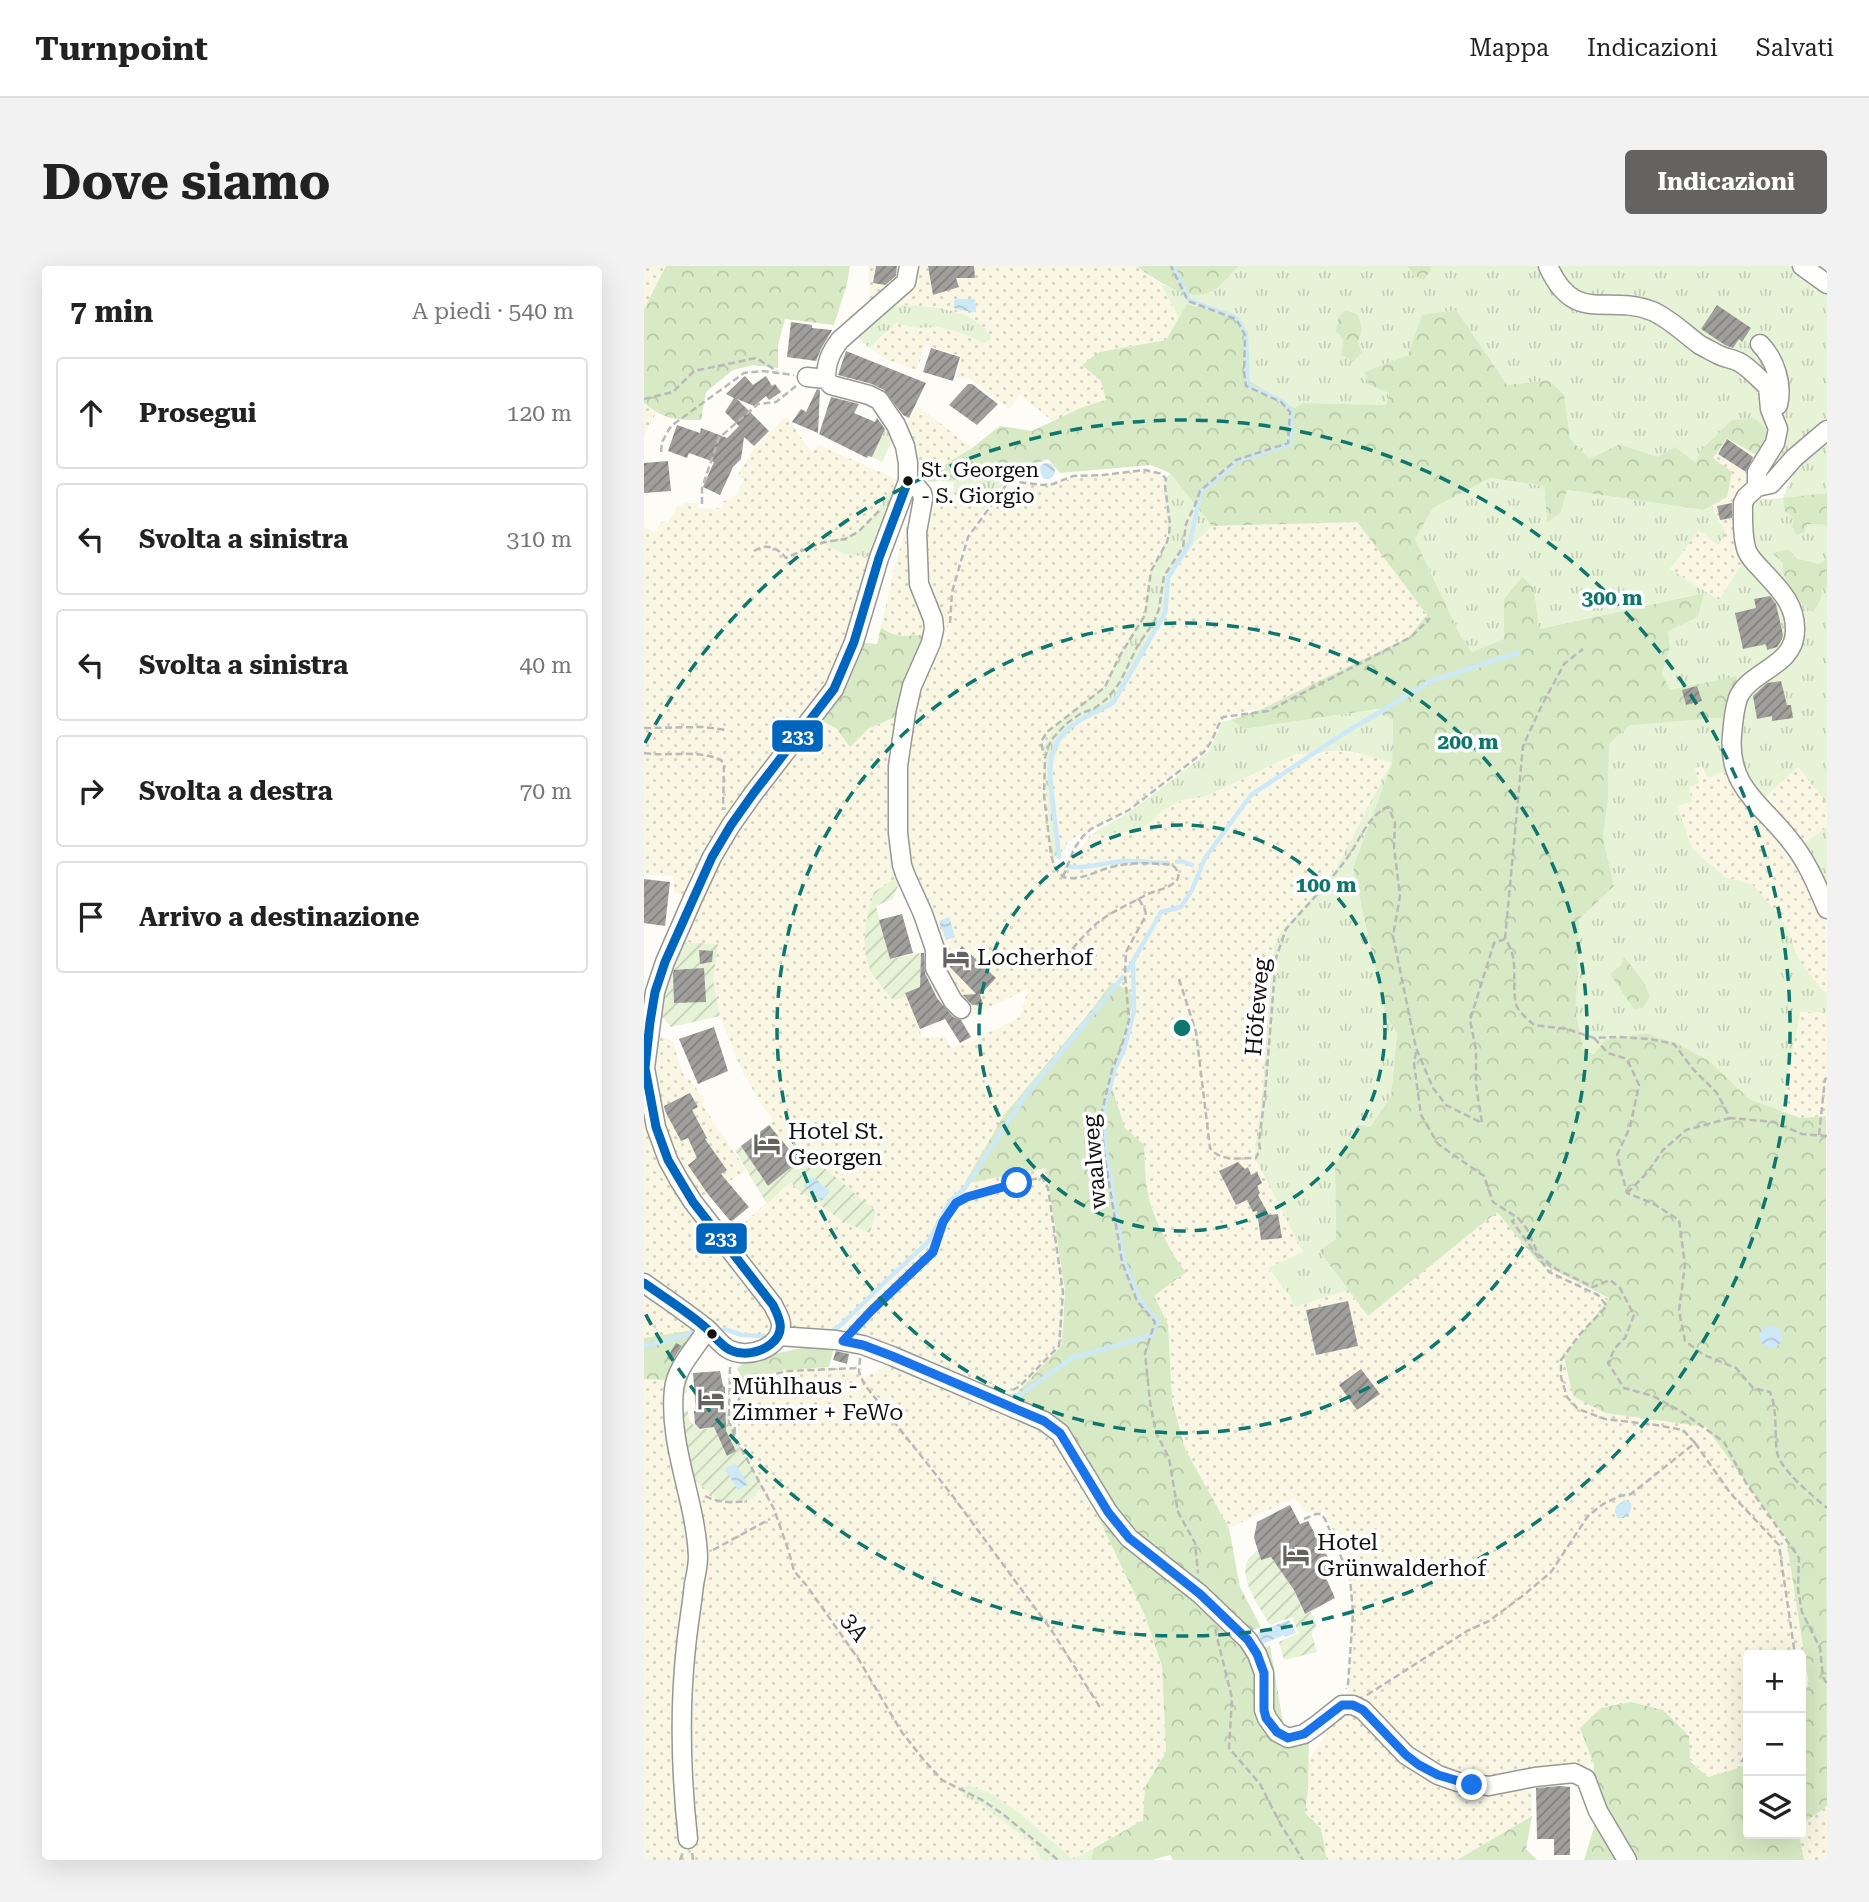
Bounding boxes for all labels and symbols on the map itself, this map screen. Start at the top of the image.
place label: St. Georgen - S. Giorgio [921,458,1039,508]
marker: St. Georgen - S. Giorgio [901,474,915,488]
text: 300 m [1582,586,1642,610]
line badge: 233 [771,719,824,753]
text: 233 [782,725,814,748]
text: 200 m [1438,730,1498,754]
text: 100 m [1296,873,1356,897]
hotel icon: Locherhof [941,942,971,972]
place label: Locherhof [977,944,1094,971]
street label: Höfeweg [1240,957,1275,1057]
centre of rings [1170,1016,1194,1040]
street label: waalweg [1077,1114,1112,1210]
place label: Hotel St. Georgen [788,1118,884,1171]
hotel icon: Hotel St. Georgen [752,1129,782,1159]
route start [1001,1167,1032,1198]
line badge: 233 [695,1222,748,1255]
text: 233 [705,1227,737,1250]
unlabelled marker [705,1327,719,1341]
place label: Mühlhaus - Zimmer + FeWo [732,1373,903,1426]
hotel icon: Mühlhaus - Zimmer + FeWo [696,1384,726,1414]
place label: Hotel Grünwalderhof [1317,1529,1487,1582]
hotel icon: Hotel Grünwalderhof [1281,1540,1311,1570]
street label: 3A [835,1608,874,1647]
route end [1456,1769,1487,1800]

